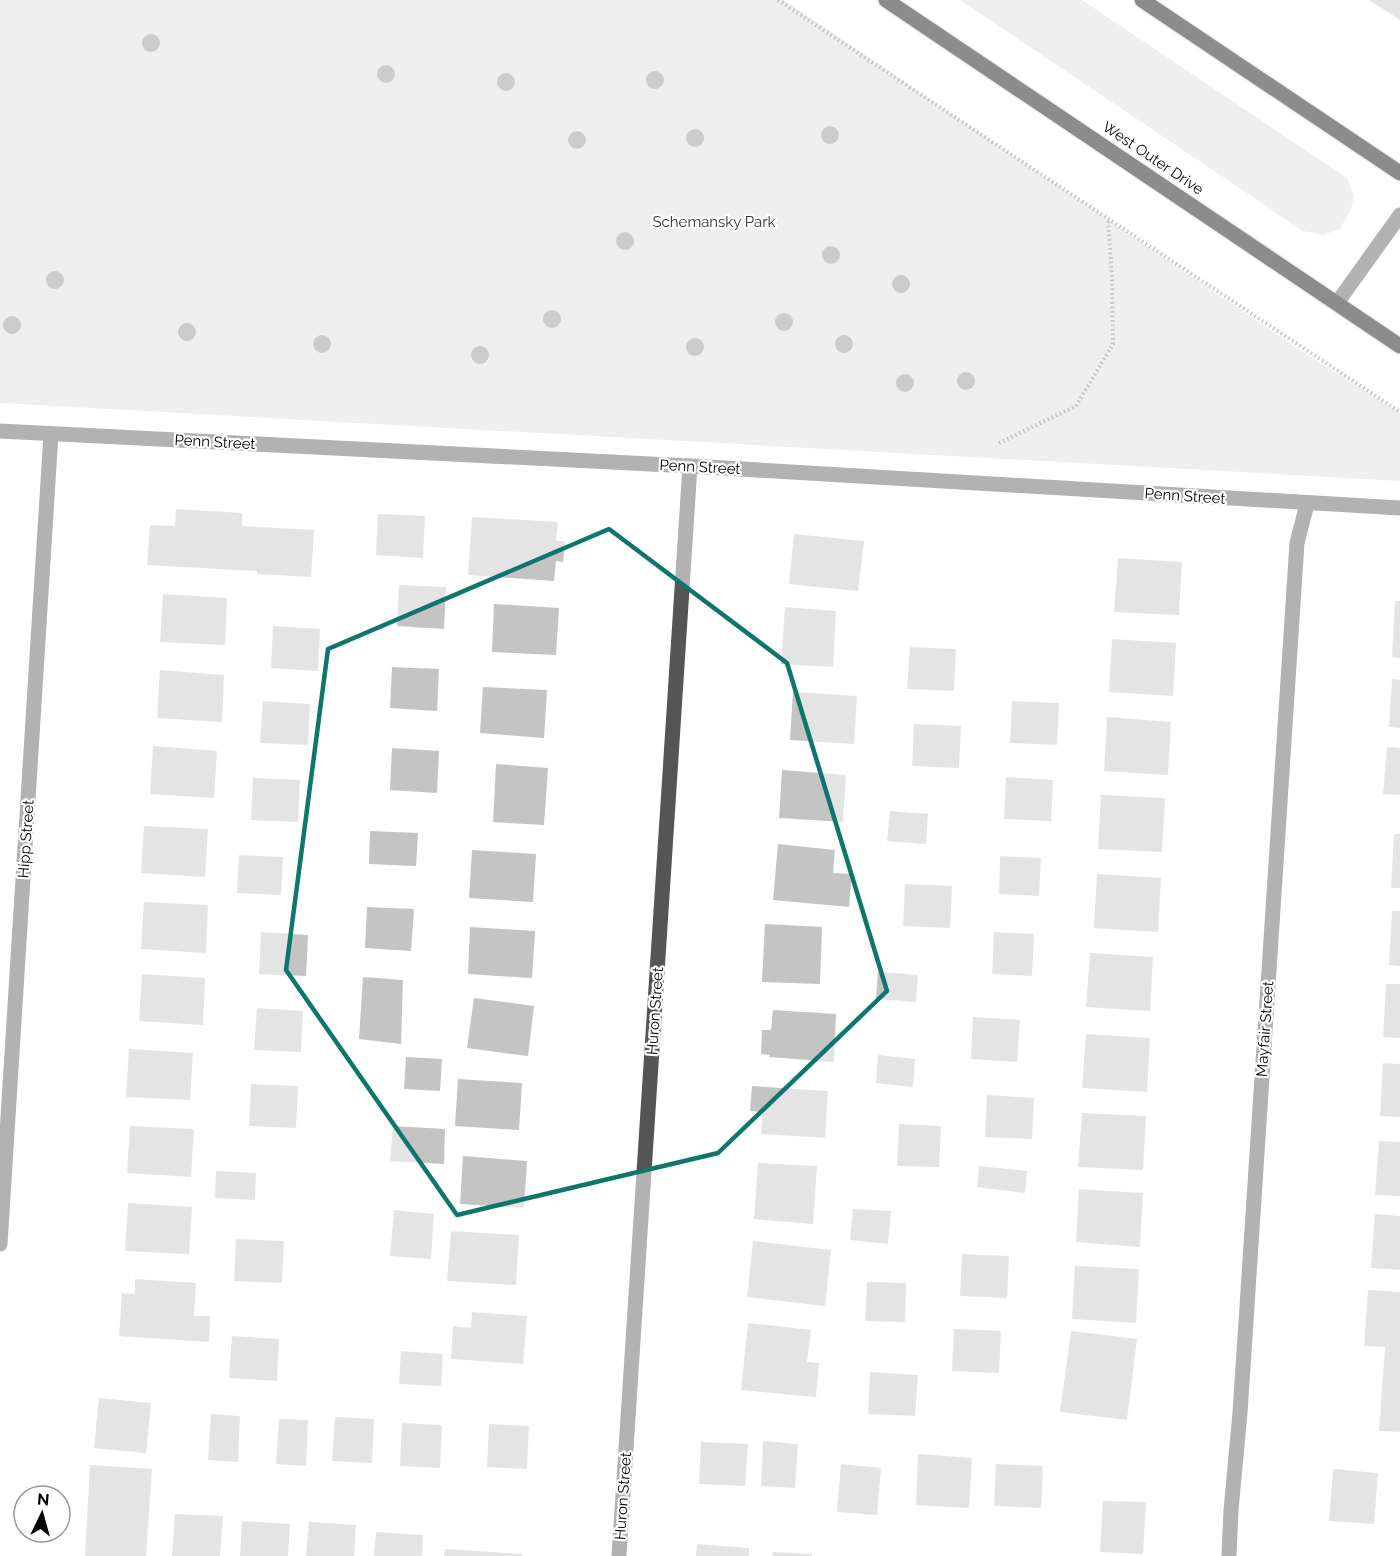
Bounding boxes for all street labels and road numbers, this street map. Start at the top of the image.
street label: West Outer Drive [1099,118,1207,199]
street label: Penn Street [174,431,256,453]
street label: Penn Street [659,456,741,478]
street label: Penn Street [1144,484,1226,508]
street label: Hipp Street [14,799,38,879]
street label: Huron Street [643,966,667,1056]
street label: Mayfair Street [1253,981,1277,1077]
street label: Huron Street [611,1451,635,1541]

